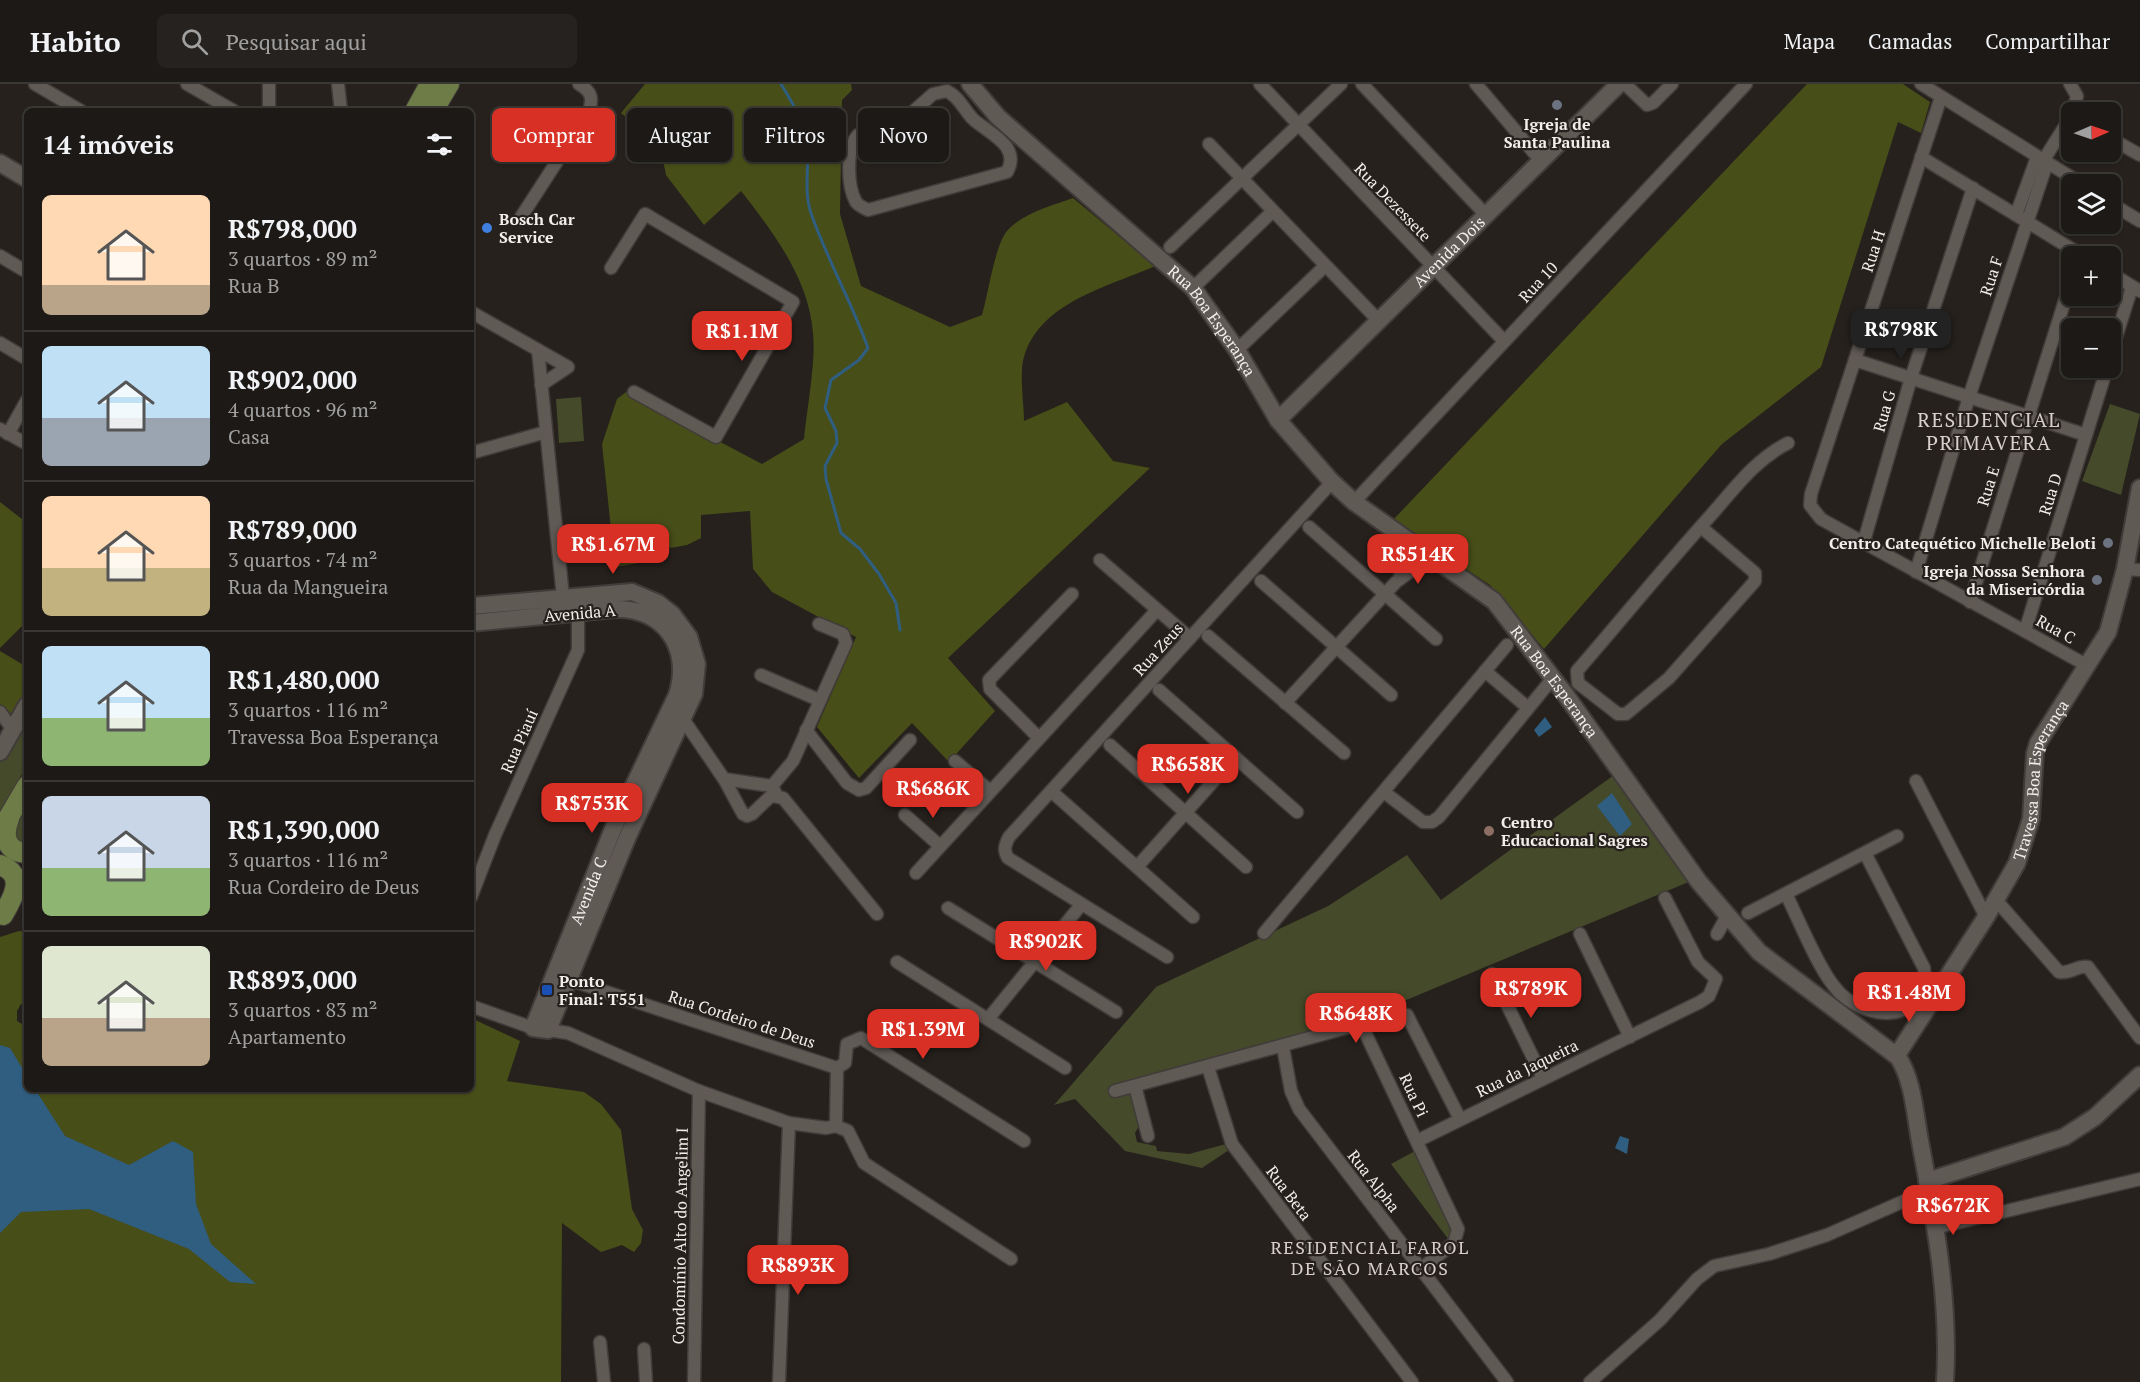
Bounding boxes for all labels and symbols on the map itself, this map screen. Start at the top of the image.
marker: Igreja de Santa Paulina [1550,98,1564,112]
north arrow [2061,102,2121,162]
place label: Igreja de Santa Paulina [1504,113,1610,153]
street label: Rua Dezessete [1350,158,1436,246]
place label: Bosch Car Service [499,208,575,248]
street label: Avenida Dois [1408,211,1490,292]
marker: Bosch Car Service [480,221,494,235]
street label: Rua H [1856,227,1890,275]
street label: Rua F [1974,254,2008,298]
street label: Rua 10 [1513,257,1563,307]
street label: Rua Boa Esperança [1163,260,1261,380]
pin: R$798K [1852,309,1950,360]
pin: R$1.1M [693,311,791,362]
street label: Rua G [1868,388,1900,434]
district label: RESIDENCIAL PRIMAVERA [1917,406,2061,456]
street label: Rua E [1972,463,2004,509]
street label: Rua D [2033,470,2067,518]
pin: R$1.67M [558,524,668,575]
place label: Centro Catequético Michelle Beloti [1829,532,2096,554]
pin: R$514K [1369,534,1467,585]
marker: Centro Catequético Michelle Beloti [2101,536,2115,550]
place label: Igreja Nossa Senhora da Misericórdia [1923,560,2085,600]
marker: Igreja Nossa Senhora da Misericórdia [2090,573,2104,587]
street label: Avenida A [543,599,617,627]
street label: Rua C [2032,609,2080,649]
street label: Rua Zeus [1128,617,1188,680]
street label: Rua Boa Esperança [1506,621,1604,742]
street label: Travessa Boa Esperança [2007,696,2074,863]
street label: Rua Piauí [495,705,543,776]
pin: R$658K [1139,744,1237,795]
pin: R$686K [884,768,982,819]
pin: R$753K [543,783,641,834]
place label: Centro Educacional Sagres [1501,811,1648,851]
marker: Centro Educacional Sagres [1482,824,1496,838]
street label: Avenida C [565,854,612,928]
pin: R$902K [997,921,1095,972]
pin: R$789K [1482,968,1580,1019]
place label: Ponto Final: T551 [559,970,646,1010]
pin: R$1.48M [1854,972,1964,1023]
marker: Ponto Final: T551 [540,983,554,997]
street label: Rua Cordeiro de Deus [666,985,818,1053]
pin: R$648K [1307,993,1405,1044]
pin: R$1.39M [868,1009,978,1060]
street label: Rua da Jaqueira [1472,1034,1582,1102]
street label: Rua Pi [1394,1070,1434,1121]
street label: Condomínio Alto do Angelim I [667,1127,693,1345]
street label: Rua Alpha [1343,1145,1405,1217]
street label: Rua Beta [1261,1161,1317,1225]
pin: R$672K [1904,1185,2002,1236]
district label: RESIDENCIAL FAROL DE SÃO MARCOS [1270,1235,1470,1280]
pin: R$893K [749,1245,847,1296]

